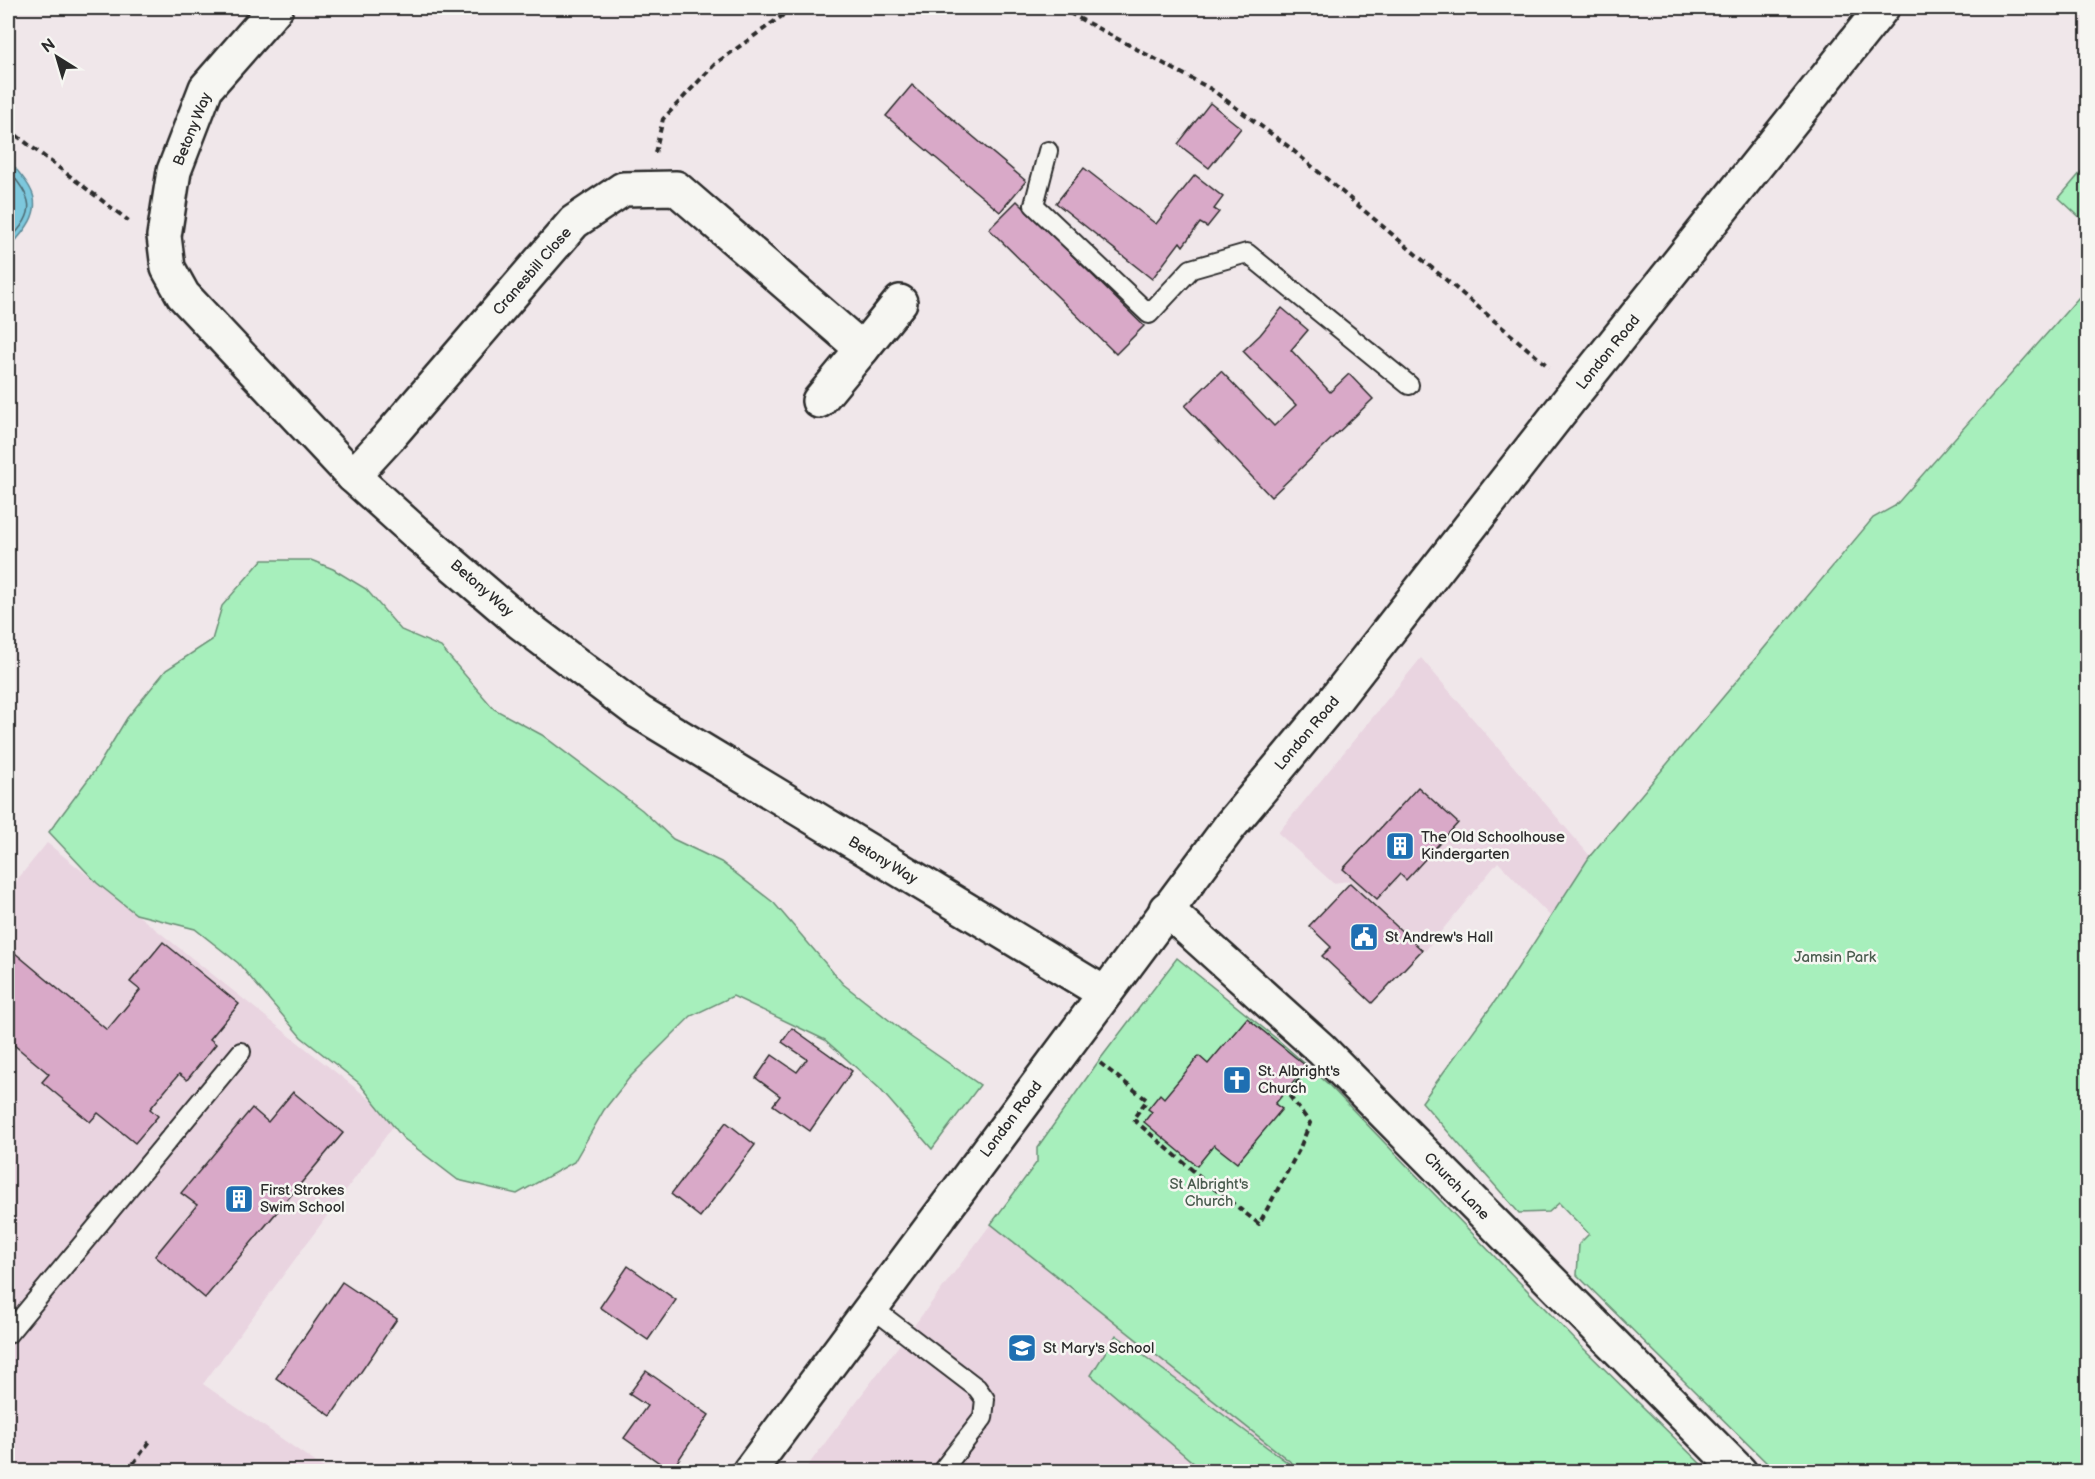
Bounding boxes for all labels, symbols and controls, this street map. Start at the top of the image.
north arrow [27,27,87,87]
text: N [38,35,59,57]
street label: Betony Way [169,89,216,169]
street label: Cranesbill Close [489,223,576,319]
street label: London Road [1572,311,1644,394]
street label: Betony Way [446,556,517,621]
street label: London Road [1271,692,1344,774]
place label: The Old Schoolhouse Kindergarten [1421,828,1565,864]
building icon: The Old Schoolhouse Kindergarten [1384,830,1416,862]
street label: Betony Way [845,832,921,889]
public building icon: St Andrew's Hall [1348,921,1380,953]
place label: St Andrew's Hall [1385,928,1493,947]
park label: Jamsin Park [1794,948,1877,967]
place label: St. Albright's Church [1258,1062,1340,1098]
church icon: St. Albright's Church [1221,1064,1253,1096]
street label: London Road [976,1077,1046,1161]
street label: Church Lane [1420,1149,1494,1224]
park label: St Albright's Church [1170,1175,1249,1211]
place label: First Strokes Swim School [260,1181,345,1217]
building icon: First Strokes Swim School [223,1183,255,1215]
school or university icon: St Mary's School [1006,1332,1038,1364]
place label: St Mary's School [1043,1339,1154,1358]

